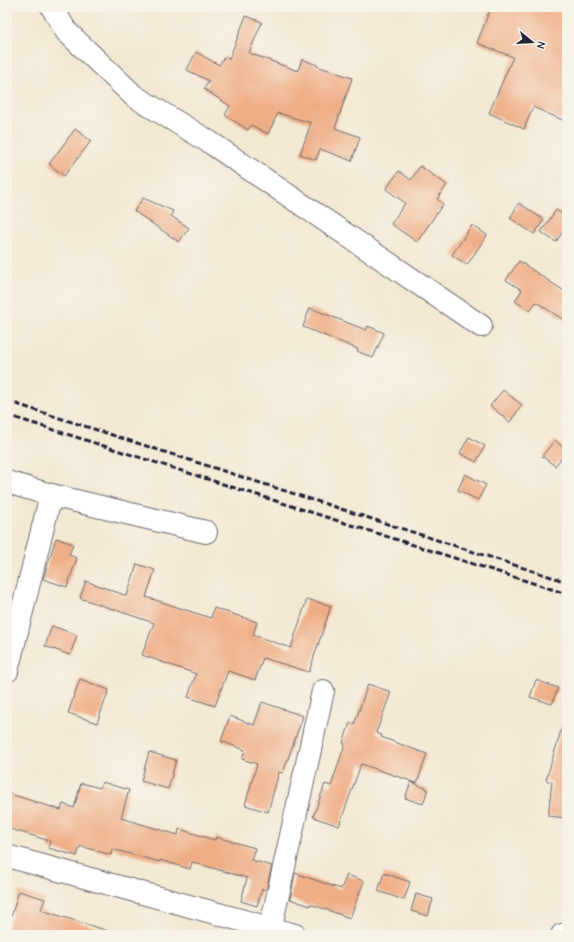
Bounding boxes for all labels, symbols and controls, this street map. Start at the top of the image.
north arrow [512,22,552,62]
text: N [534,40,548,50]

